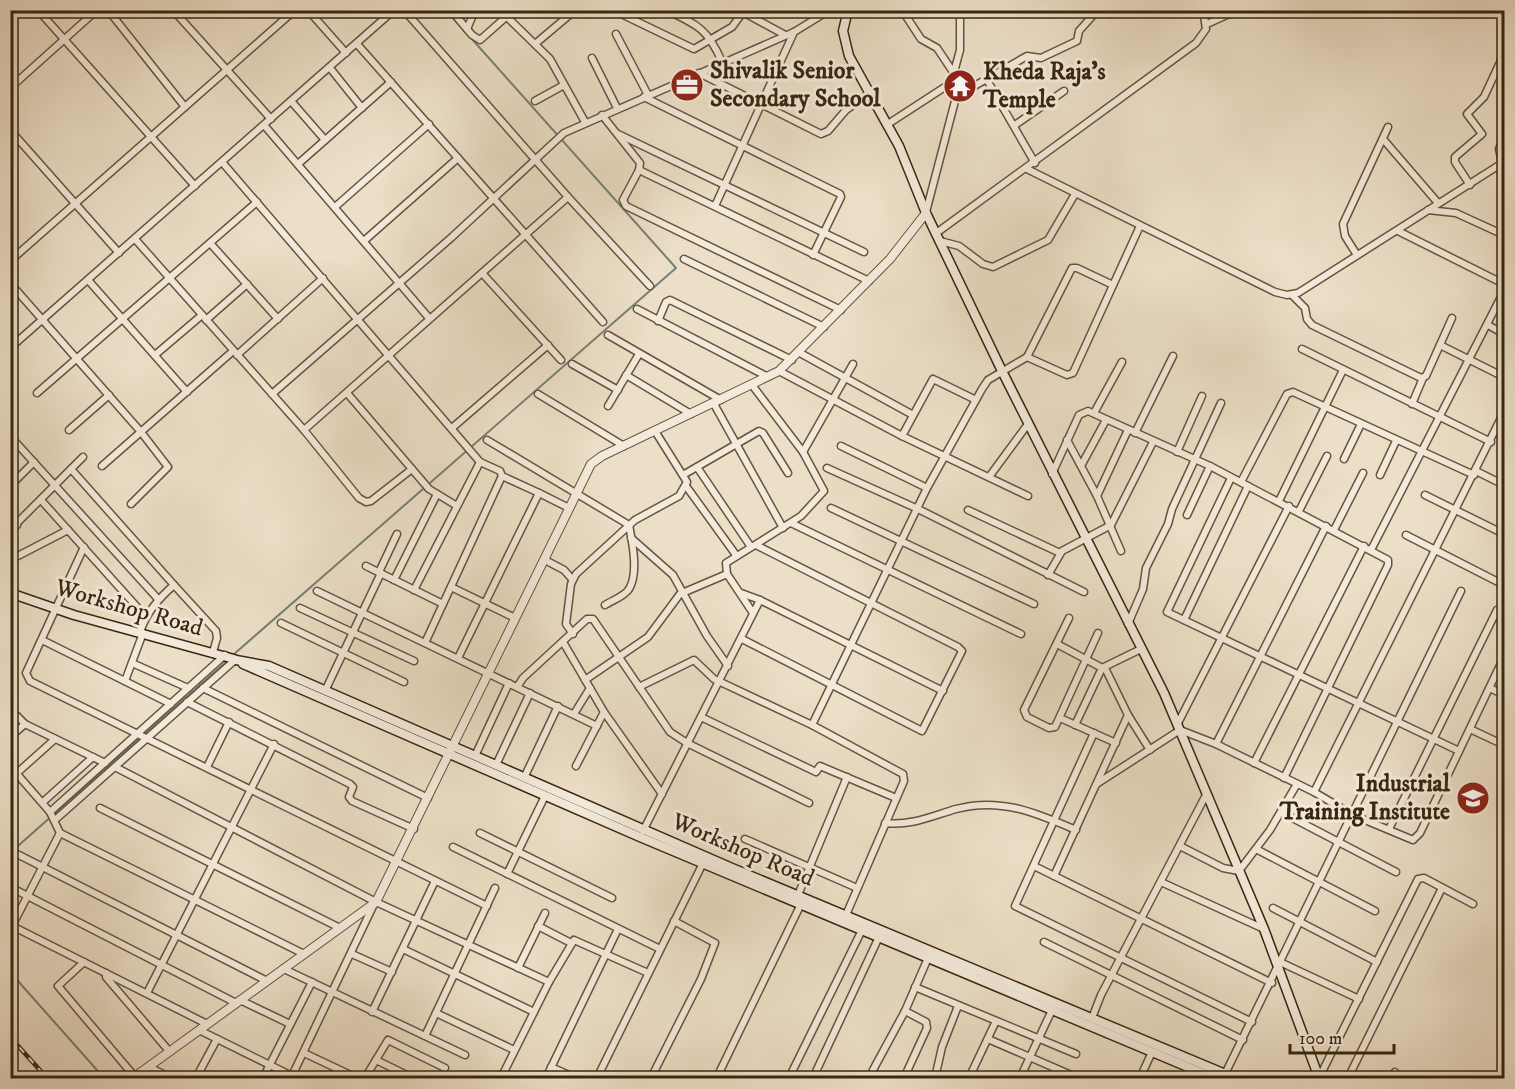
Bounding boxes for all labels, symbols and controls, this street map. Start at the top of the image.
place label: Shivalik Senior Secondary School [710,56,881,114]
place label: Kheda Raja's Temple [982,57,1105,115]
office icon: Shivalik Senior Secondary School [669,67,705,103]
temple icon: Kheda Raja's Temple [942,68,978,104]
street label: Workshop Road [51,572,206,643]
place label: Industrial Training Institute [1279,769,1451,827]
school or university icon: Industrial Training Institute [1455,780,1491,816]
street label: Workshop Road [666,806,819,894]
scale bar [1290,1017,1394,1055]
text: 100 m [1299,1028,1342,1050]

